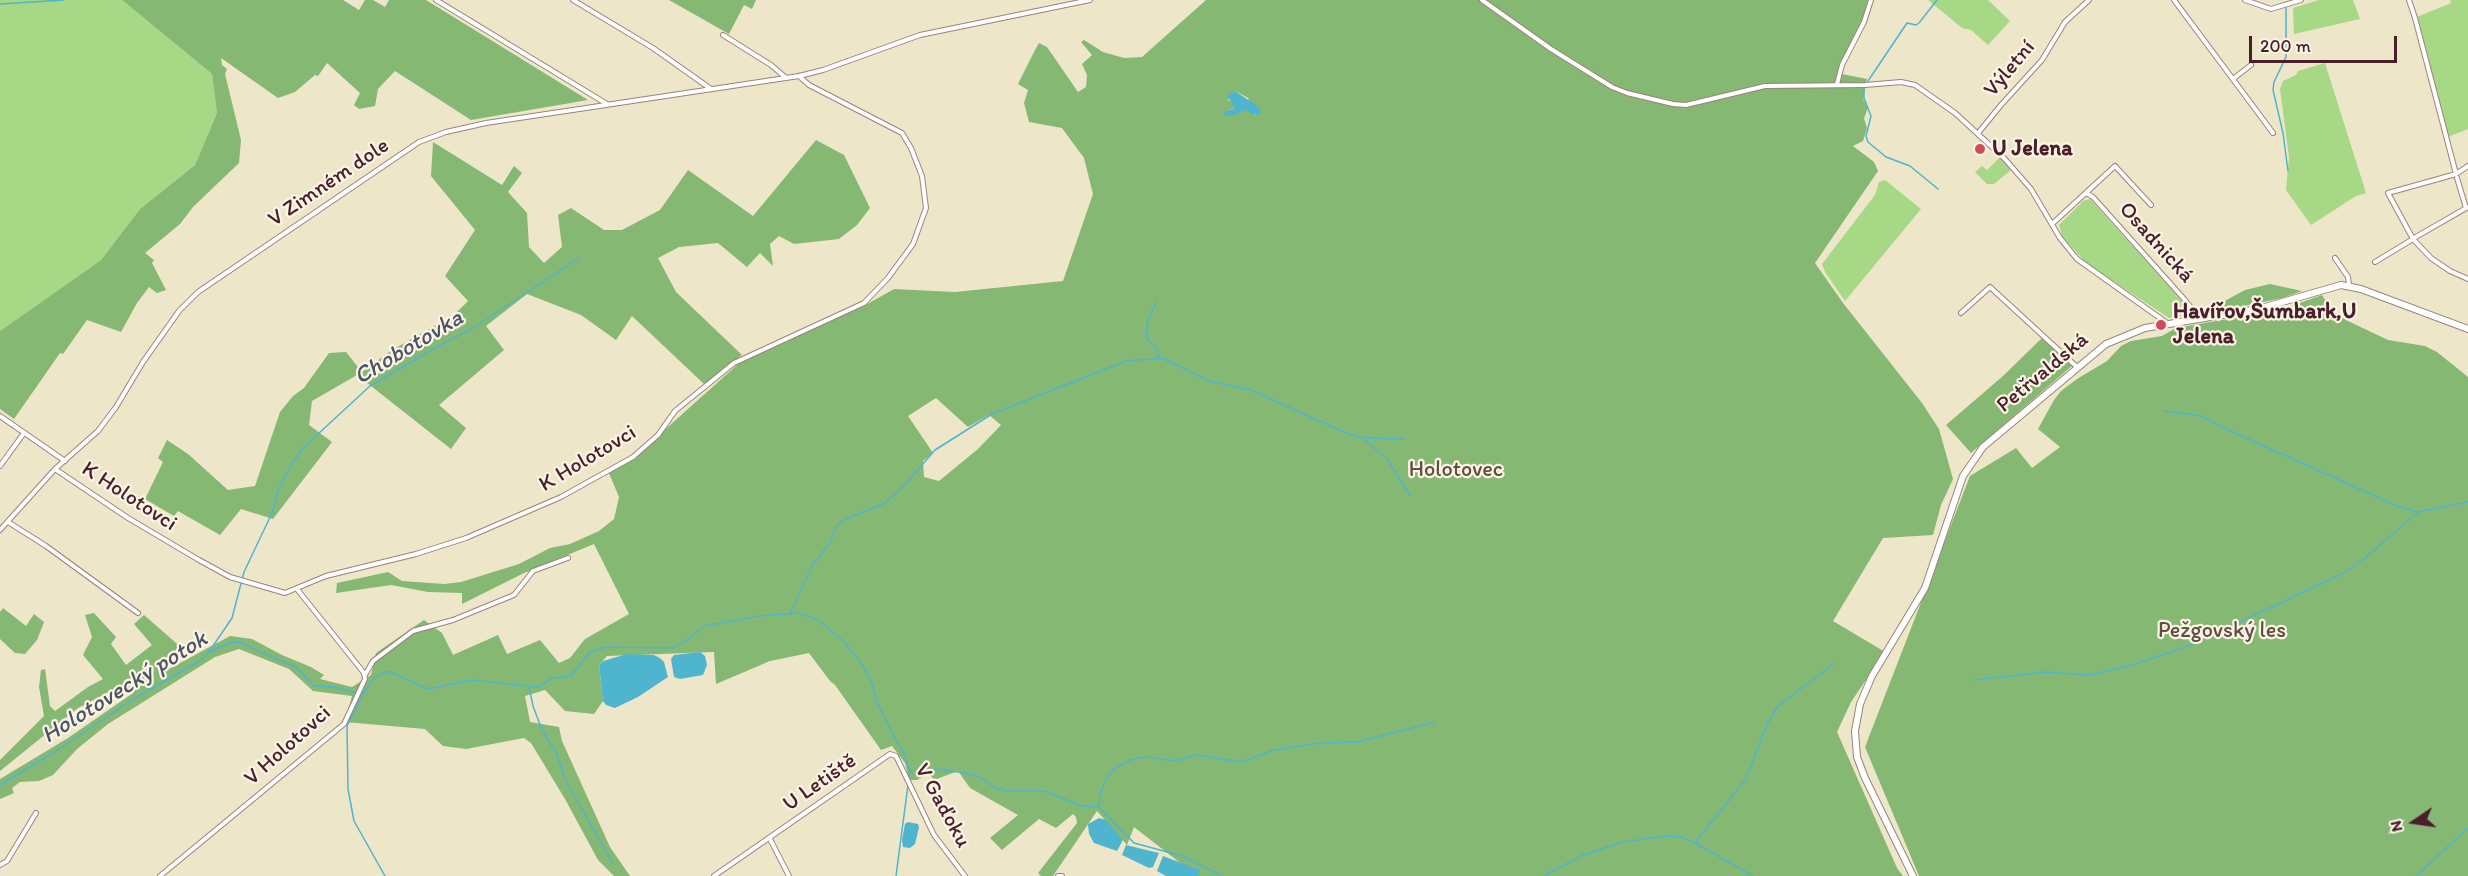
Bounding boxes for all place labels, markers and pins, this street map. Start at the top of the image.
place label: U Jelena [1992,136,2073,162]
marker: U Jelena [1973,142,1987,156]
place label: Havířov,Šumbark,U Jelena [2173,299,2356,350]
marker: Havířov,Šumbark,U Jelena [2154,318,2168,332]

